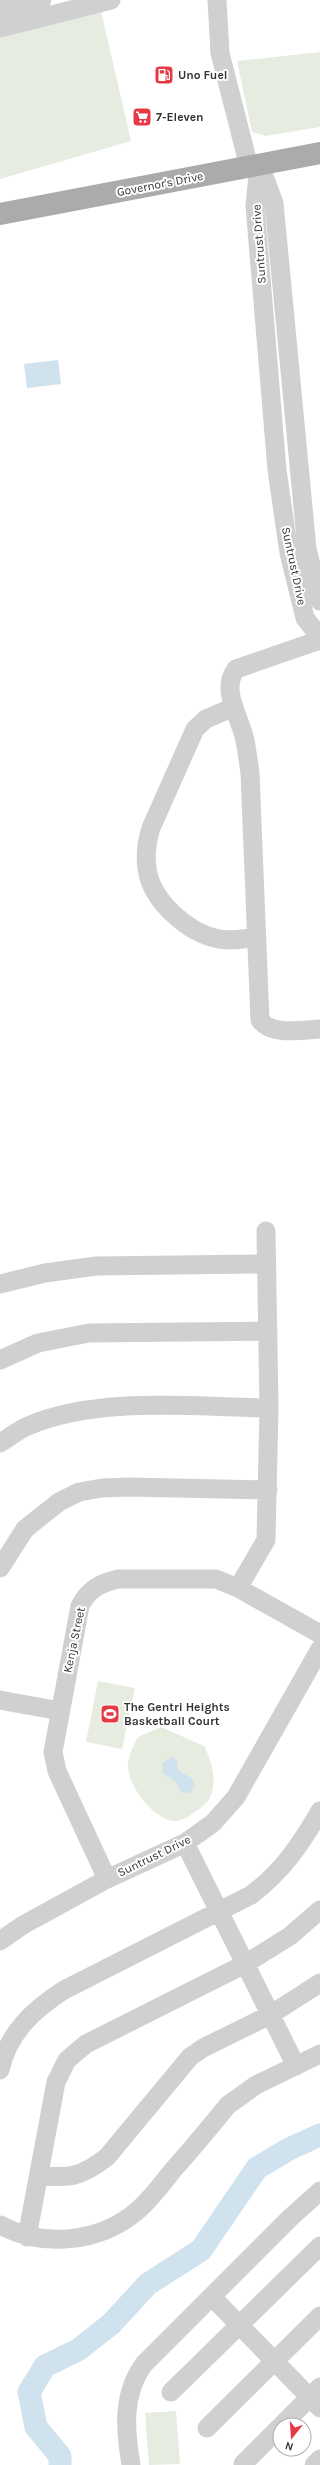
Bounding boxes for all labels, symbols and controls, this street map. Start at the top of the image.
fuel station icon: Uno Fuel [153,64,175,86]
place label: Uno Fuel [178,68,227,82]
supermarket icon: 7-Eleven [131,106,153,128]
place label: 7-Eleven [156,110,204,124]
street label: Governor's Drive [116,169,204,199]
street label: Suntrust Drive [249,204,269,284]
street label: Suntrust Drive [279,526,309,606]
street label: Kenja Street [60,1605,88,1674]
place label: The Gentri Heights Basketball Court [124,1700,230,1728]
sports icon: The Gentri Heights Basketball Court [99,1703,121,1725]
street label: Suntrust Drive [115,1832,193,1880]
north arrow [272,2417,312,2457]
text: N [284,2439,295,2453]

